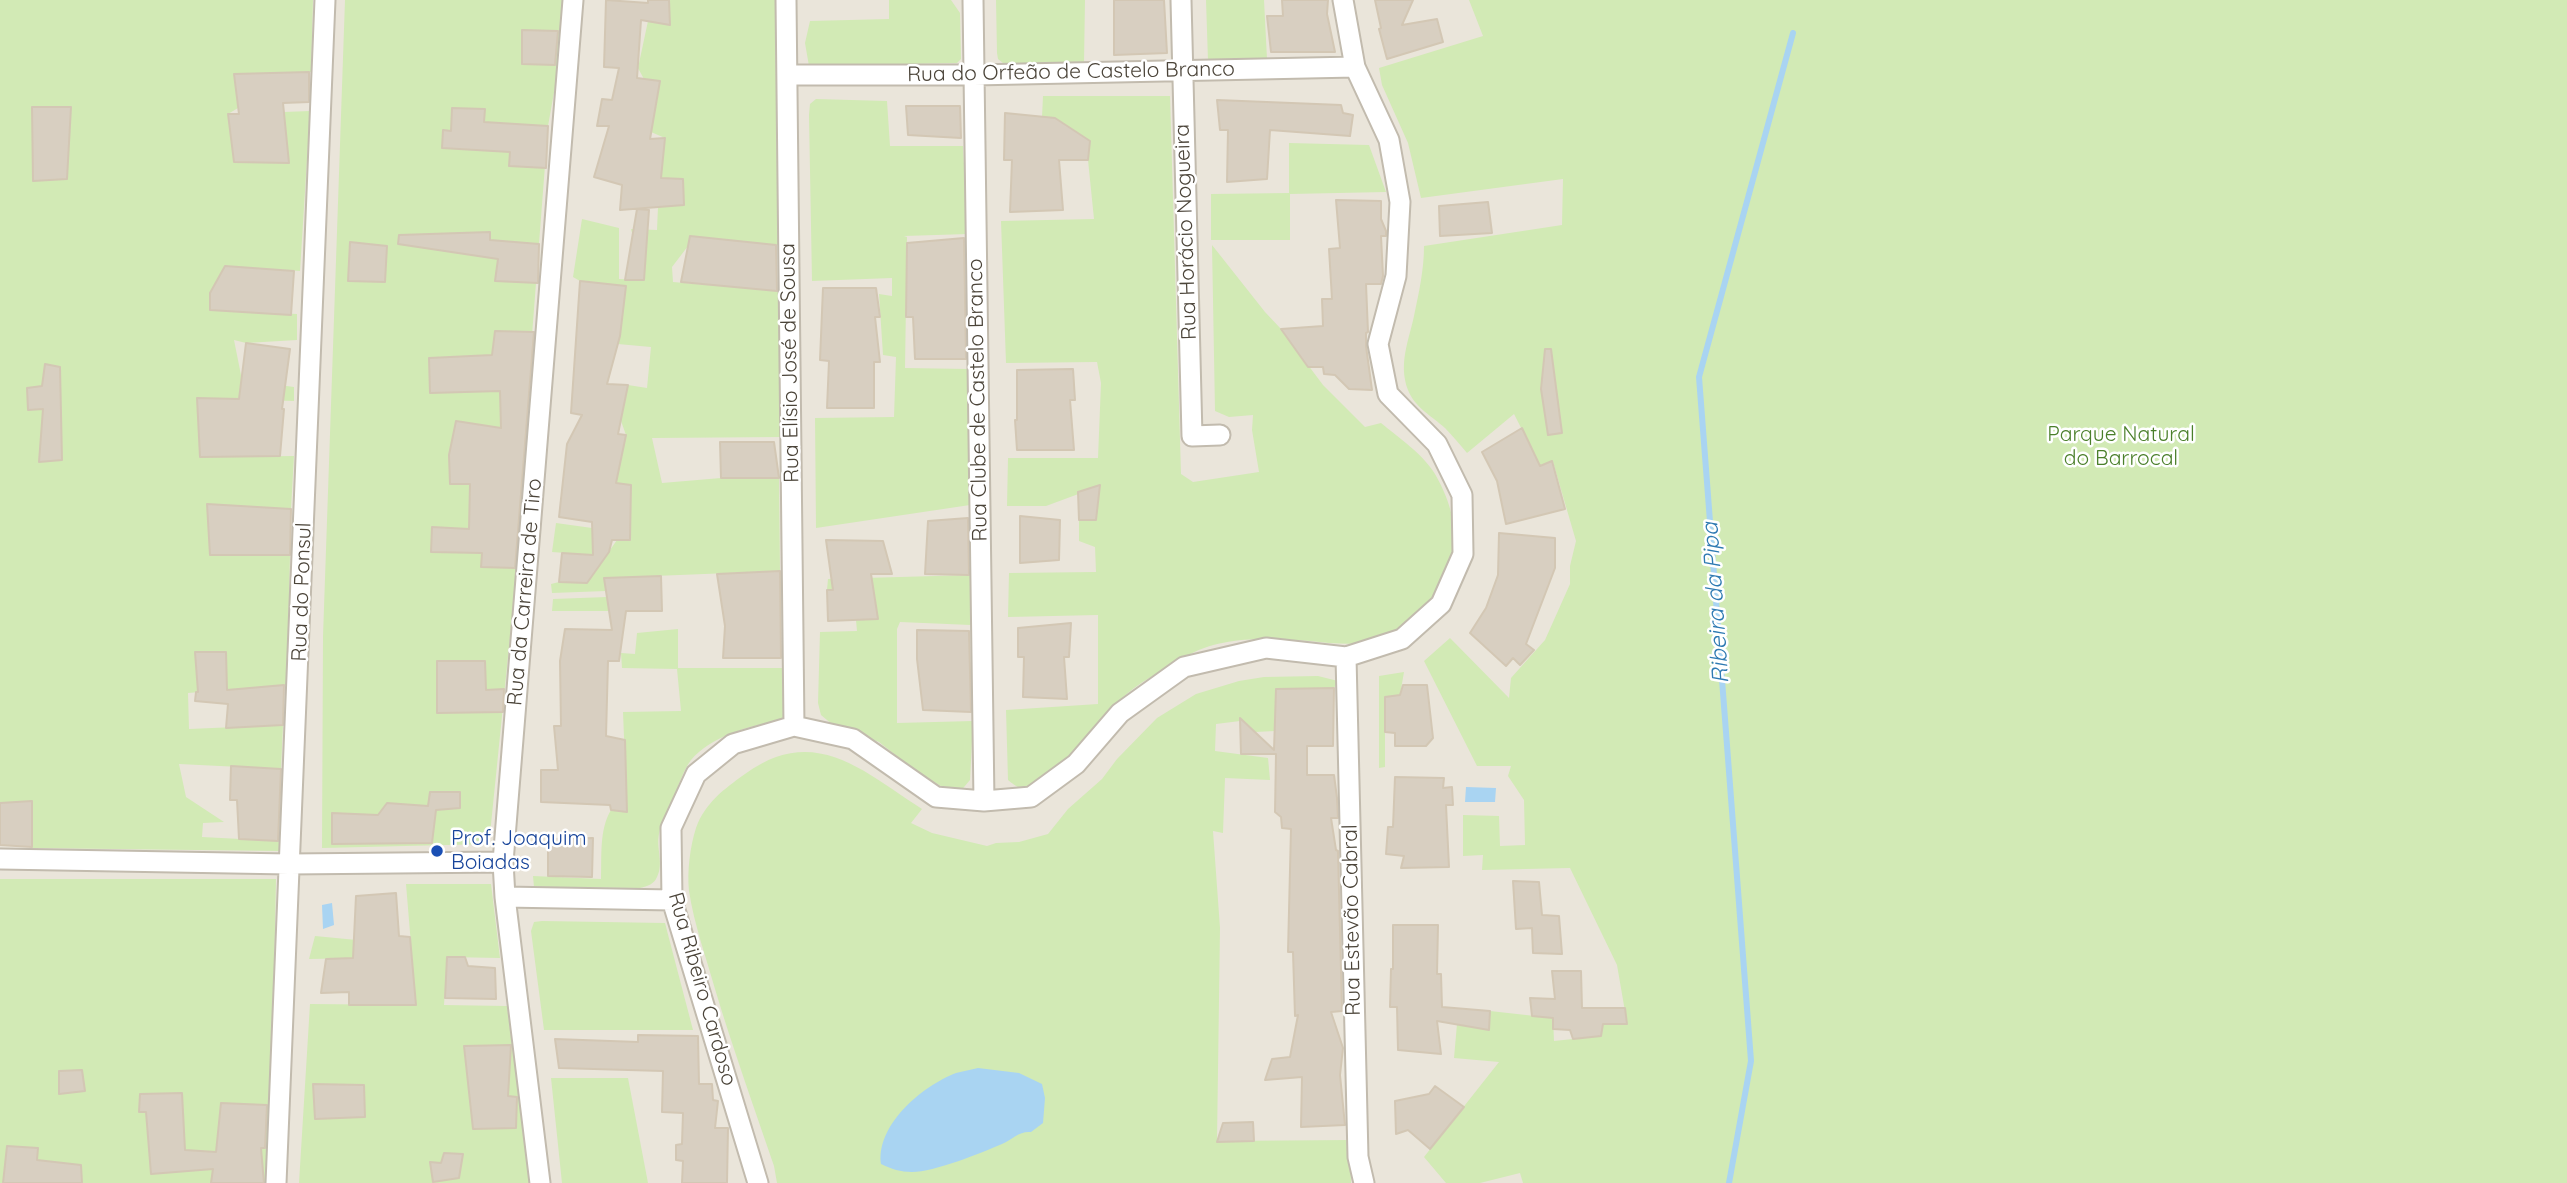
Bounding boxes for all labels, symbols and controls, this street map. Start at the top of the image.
street label: Rua do Orfeão de Castelo Branco [907,57,1235,87]
street label: Rua Horácio Nogueira [1170,124,1202,340]
street label: Rua Elísio José de Sousa [775,243,805,483]
street label: Rua Clube de Castelo Branco [963,258,993,542]
park label: Parque Natural do Barrocal [2047,422,2195,472]
street label: Rua da Carreira de Tiro [503,477,547,707]
water label: Ribeira da Pipa [1697,521,1735,685]
street label: Rua do Ponsul [287,522,317,662]
street label: Rua Estevão Cabral [1338,824,1366,1016]
place label: Prof. Joaquim Boiadas [451,826,587,876]
marker: Prof. Joaquim Boiadas [429,843,445,859]
street label: Rua Ribeiro Cardoso [662,889,742,1089]

